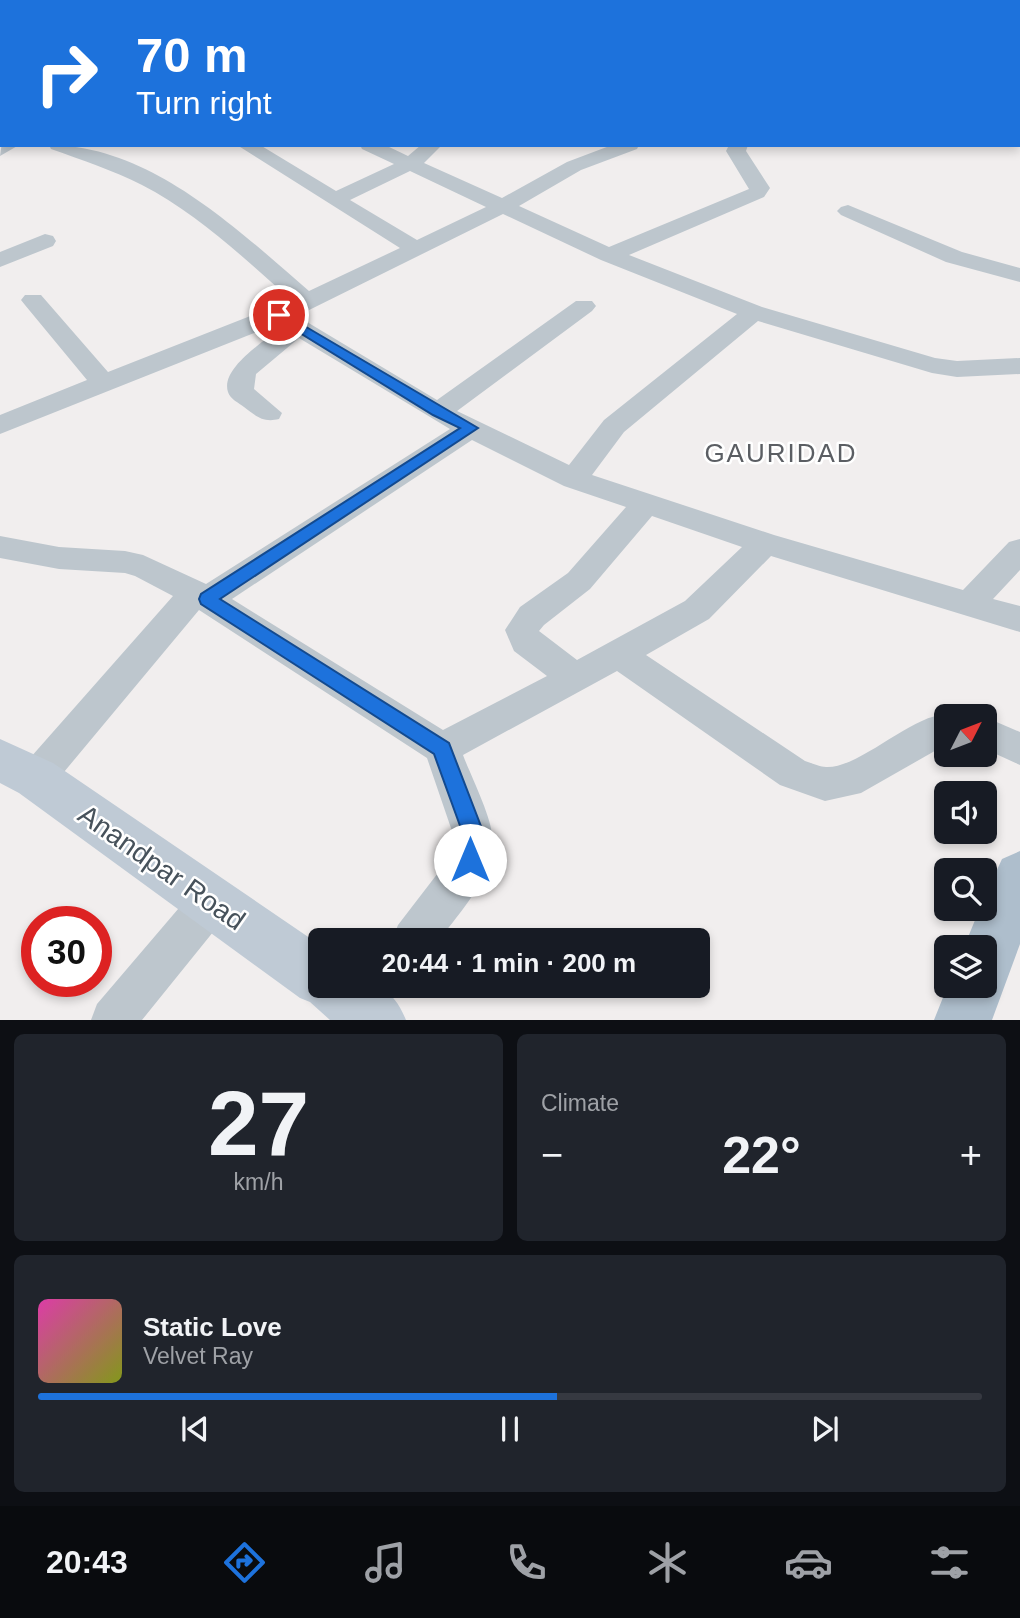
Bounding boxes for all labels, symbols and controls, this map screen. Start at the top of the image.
icon: right [21,28,112,119]
text: 70 m [136,28,248,82]
text: Turn right [136,85,272,121]
pin [249,285,309,345]
icon: arrive [260,296,298,334]
district label: GAURIDAD [704,438,858,468]
north arrow [934,704,998,766]
map controls [934,704,997,998]
button: sound [934,781,997,844]
street label: Anandpar Road [72,798,251,936]
position arrow [433,823,507,897]
button: search [934,858,997,921]
speed limit sign: 30 [21,906,112,997]
button: layers [934,935,997,998]
text: 20:44 · 1 min · 200 m [382,948,636,978]
text: 27 [208,1073,309,1174]
text: Climate [541,1090,619,1116]
text: 22° [722,1126,801,1184]
text: − [541,1134,563,1176]
text: + [960,1134,982,1176]
text: km/h [234,1169,283,1195]
text: Static Love [143,1312,282,1342]
text: Velvet Ray [143,1343,253,1369]
icon: previous [176,1410,214,1448]
icon: pause [491,1410,529,1448]
icon: next [806,1410,844,1448]
icon: directions [220,1538,269,1587]
icon: music [361,1538,410,1587]
icon: phone [502,1538,551,1587]
icon: climate [643,1538,692,1587]
icon: car [784,1538,833,1587]
icon: filters [925,1538,974,1587]
text: 20:43 [46,1544,128,1580]

